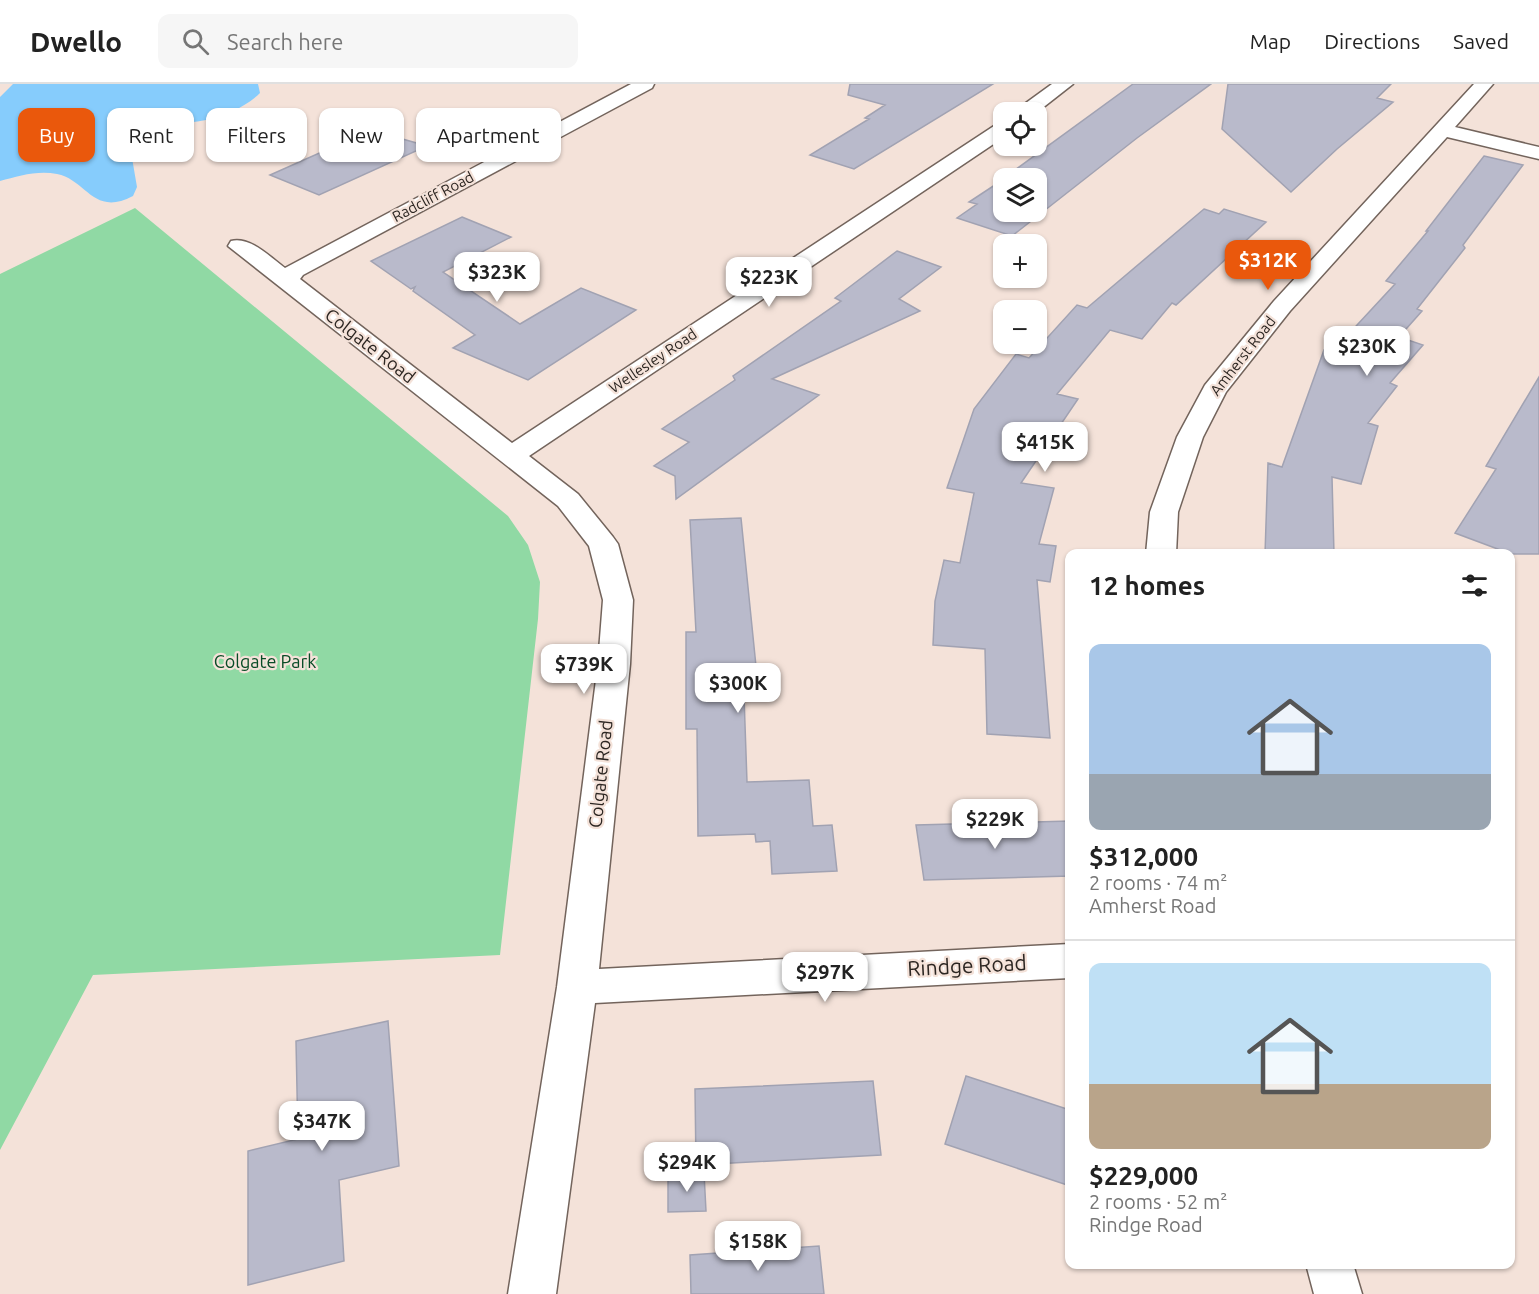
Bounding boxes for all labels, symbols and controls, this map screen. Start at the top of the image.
search box [158,14,578,68]
icon: search [179,25,212,58]
text: Dwello [30,26,122,57]
text: Search here [227,29,343,54]
text: Map [1250,29,1291,53]
text: Directions [1324,29,1420,53]
text: Saved [1453,29,1509,53]
map controls [993,102,1047,354]
button: locate [993,102,1047,156]
chip: Buy [18,108,95,162]
chip: Rent [107,108,194,162]
chip: Filters [206,108,307,162]
chip: New [319,108,404,162]
chip: Apartment [416,108,561,162]
street label: Radcliff Road [389,168,476,225]
button: layers [993,168,1047,222]
button: + [993,234,1047,288]
pin: $312K [1226,240,1310,291]
text: $312K [1239,248,1297,271]
pin: $323K [455,252,539,303]
pin: $223K [727,257,811,308]
text: $323K [468,260,526,283]
text: $223K [740,265,798,288]
button: − [993,300,1047,354]
street label: Colgate Road [322,304,420,386]
street label: Amherst Road [1206,313,1279,399]
street label: Wellesley Road [606,325,700,396]
pin: $230K [1325,326,1409,377]
text: $230K [1338,334,1396,357]
pin: $415K [1003,422,1087,473]
text: $415K [1016,430,1074,453]
icon: filters [1458,569,1491,602]
text: 12 homes [1089,571,1205,600]
pin: $739K [542,644,626,695]
park label: Colgate Park [214,651,316,671]
text: $739K [555,652,613,675]
pin: $300K [696,663,780,714]
text: $300K [709,671,767,694]
icon: home [1236,683,1344,791]
street label: Colgate Road [584,719,616,829]
pin: $229K [953,799,1037,850]
text: $229K [966,807,1024,830]
text: $312,000 [1089,842,1198,871]
text: 2 rooms · 74 m² [1089,871,1227,894]
text: Amherst Road [1089,894,1217,917]
street label: Rindge Road [907,950,1027,980]
pin: $297K [783,952,867,1003]
text: $297K [796,960,854,983]
icon: home [1236,1002,1344,1110]
pin: $347K [280,1101,364,1152]
text: $347K [293,1109,351,1132]
pin: $294K [645,1142,729,1193]
text: $294K [658,1150,716,1173]
text: $229,000 [1089,1161,1198,1190]
text: 2 rooms · 52 m² [1089,1190,1227,1213]
text: Rindge Road [1089,1213,1203,1236]
pin: $158K [716,1221,800,1272]
text: $158K [729,1229,787,1252]

